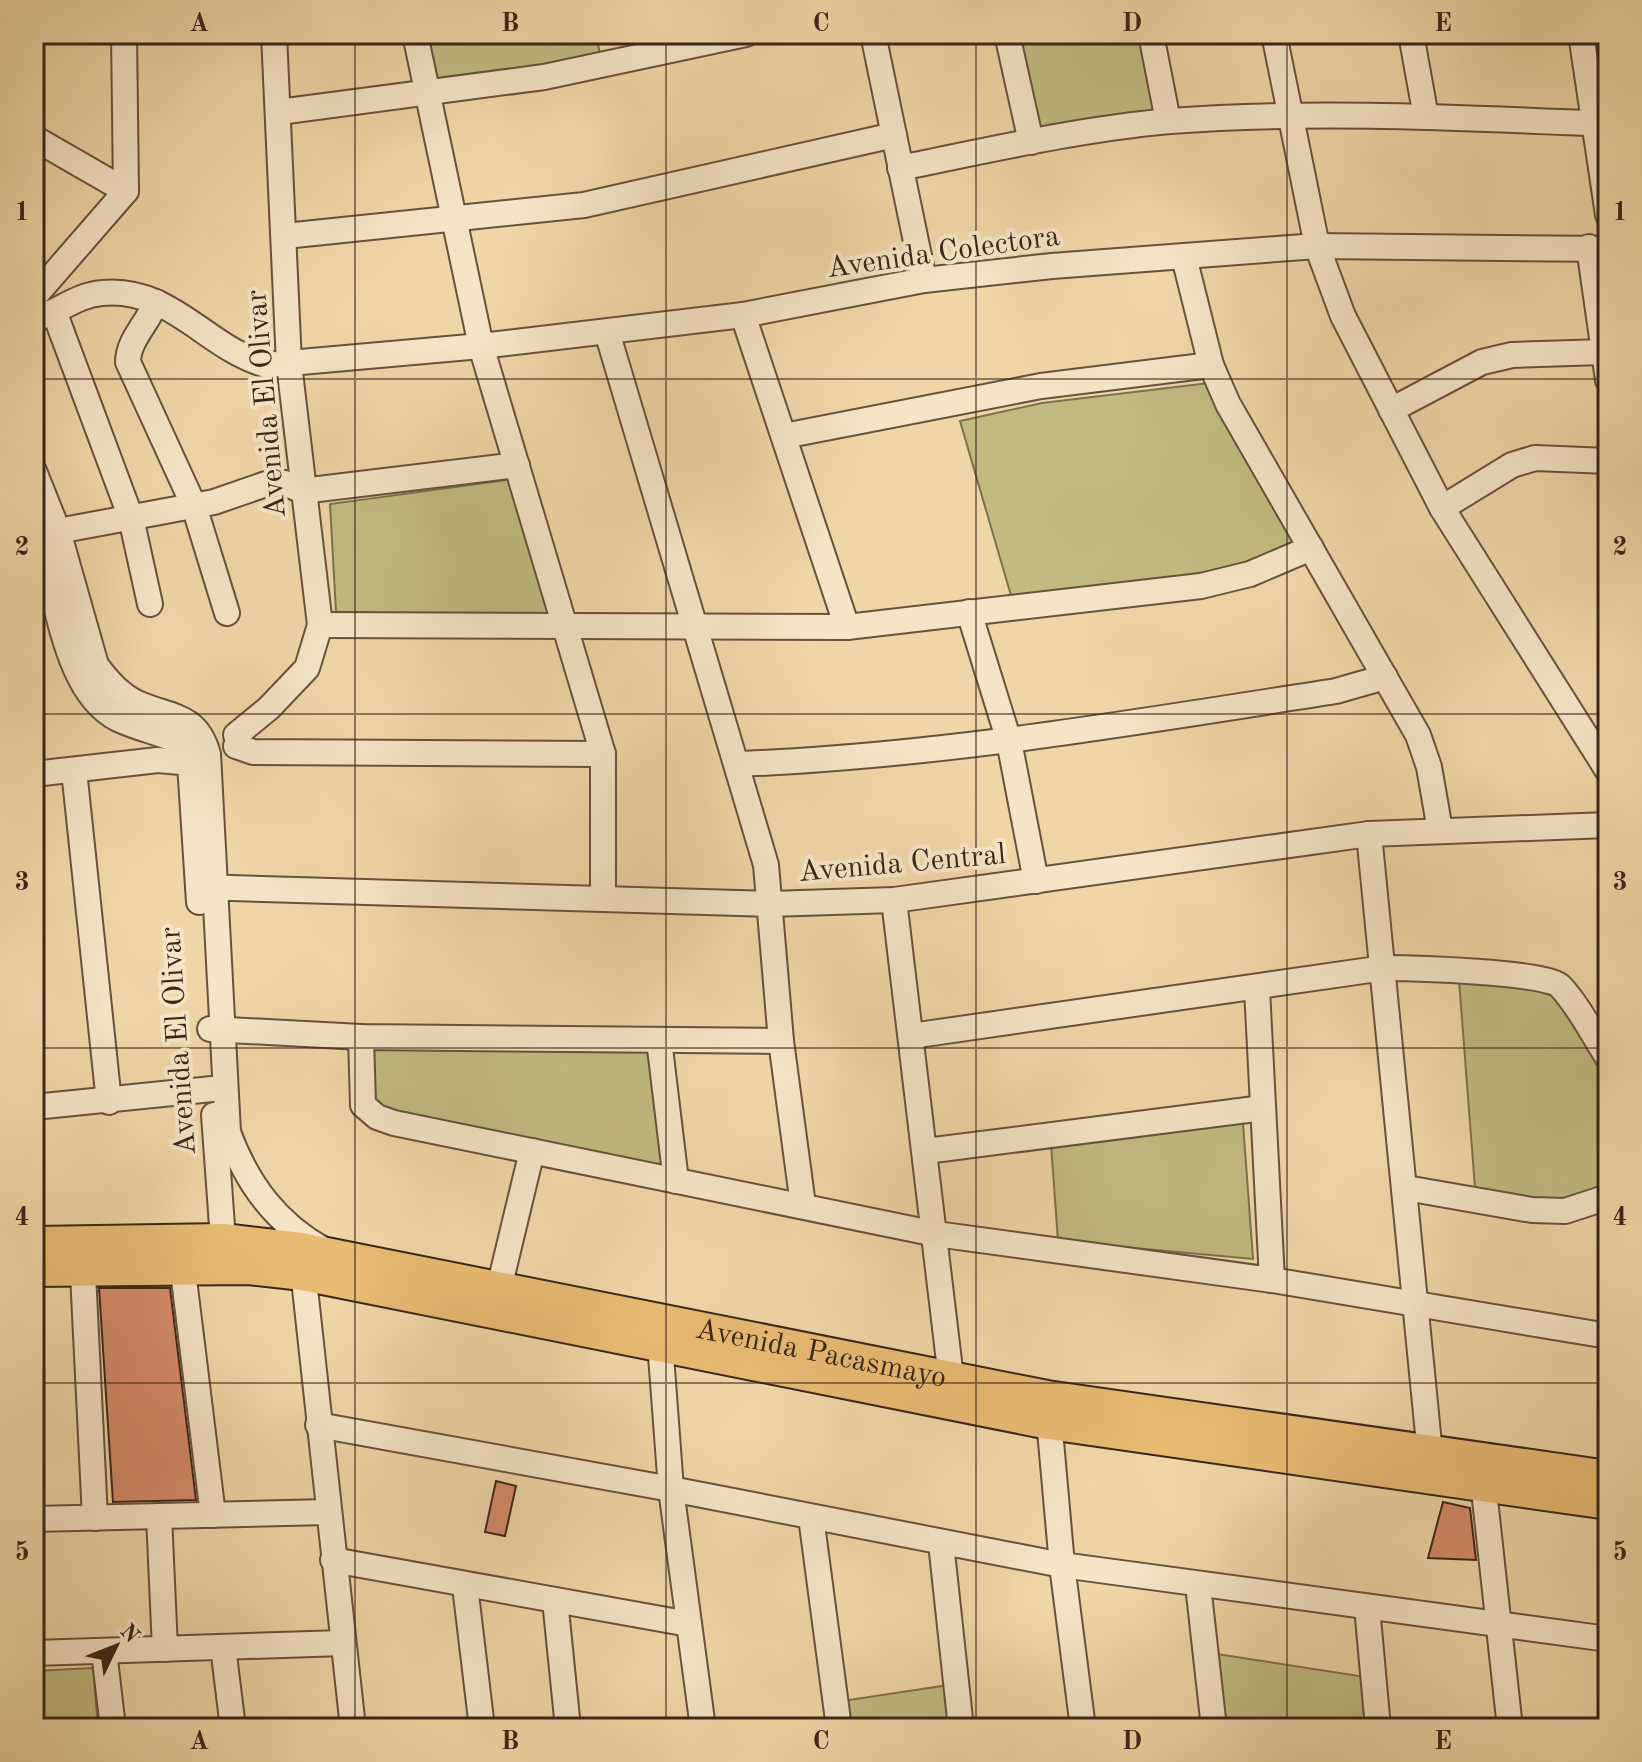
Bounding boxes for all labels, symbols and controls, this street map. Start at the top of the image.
text: A [189,11,209,37]
text: B [501,11,519,37]
text: C [812,11,830,37]
text: D [1122,11,1142,37]
text: E [1434,11,1452,37]
text: 1 [14,200,30,226]
text: 1 [1612,200,1628,226]
street label: Avenida Colectora [825,222,1062,284]
street label: Avenida El Olivar [242,289,292,519]
text: 2 [14,535,30,561]
text: 2 [1612,535,1628,561]
street label: Avenida Central [797,840,1007,888]
text: 3 [14,870,30,896]
text: 3 [1612,870,1628,896]
street label: Avenida El Olivar [156,926,202,1156]
text: 4 [14,1205,30,1231]
text: 4 [1612,1205,1628,1231]
street label: Avenida Pacasmayo [693,1315,949,1394]
text: 5 [14,1540,30,1566]
text: 5 [1612,1540,1628,1566]
north arrow [76,1606,156,1686]
text: N [115,1620,143,1648]
text: A [189,1729,209,1755]
text: B [501,1729,519,1755]
text: C [812,1729,830,1755]
text: D [1122,1729,1142,1755]
text: E [1434,1729,1452,1755]

